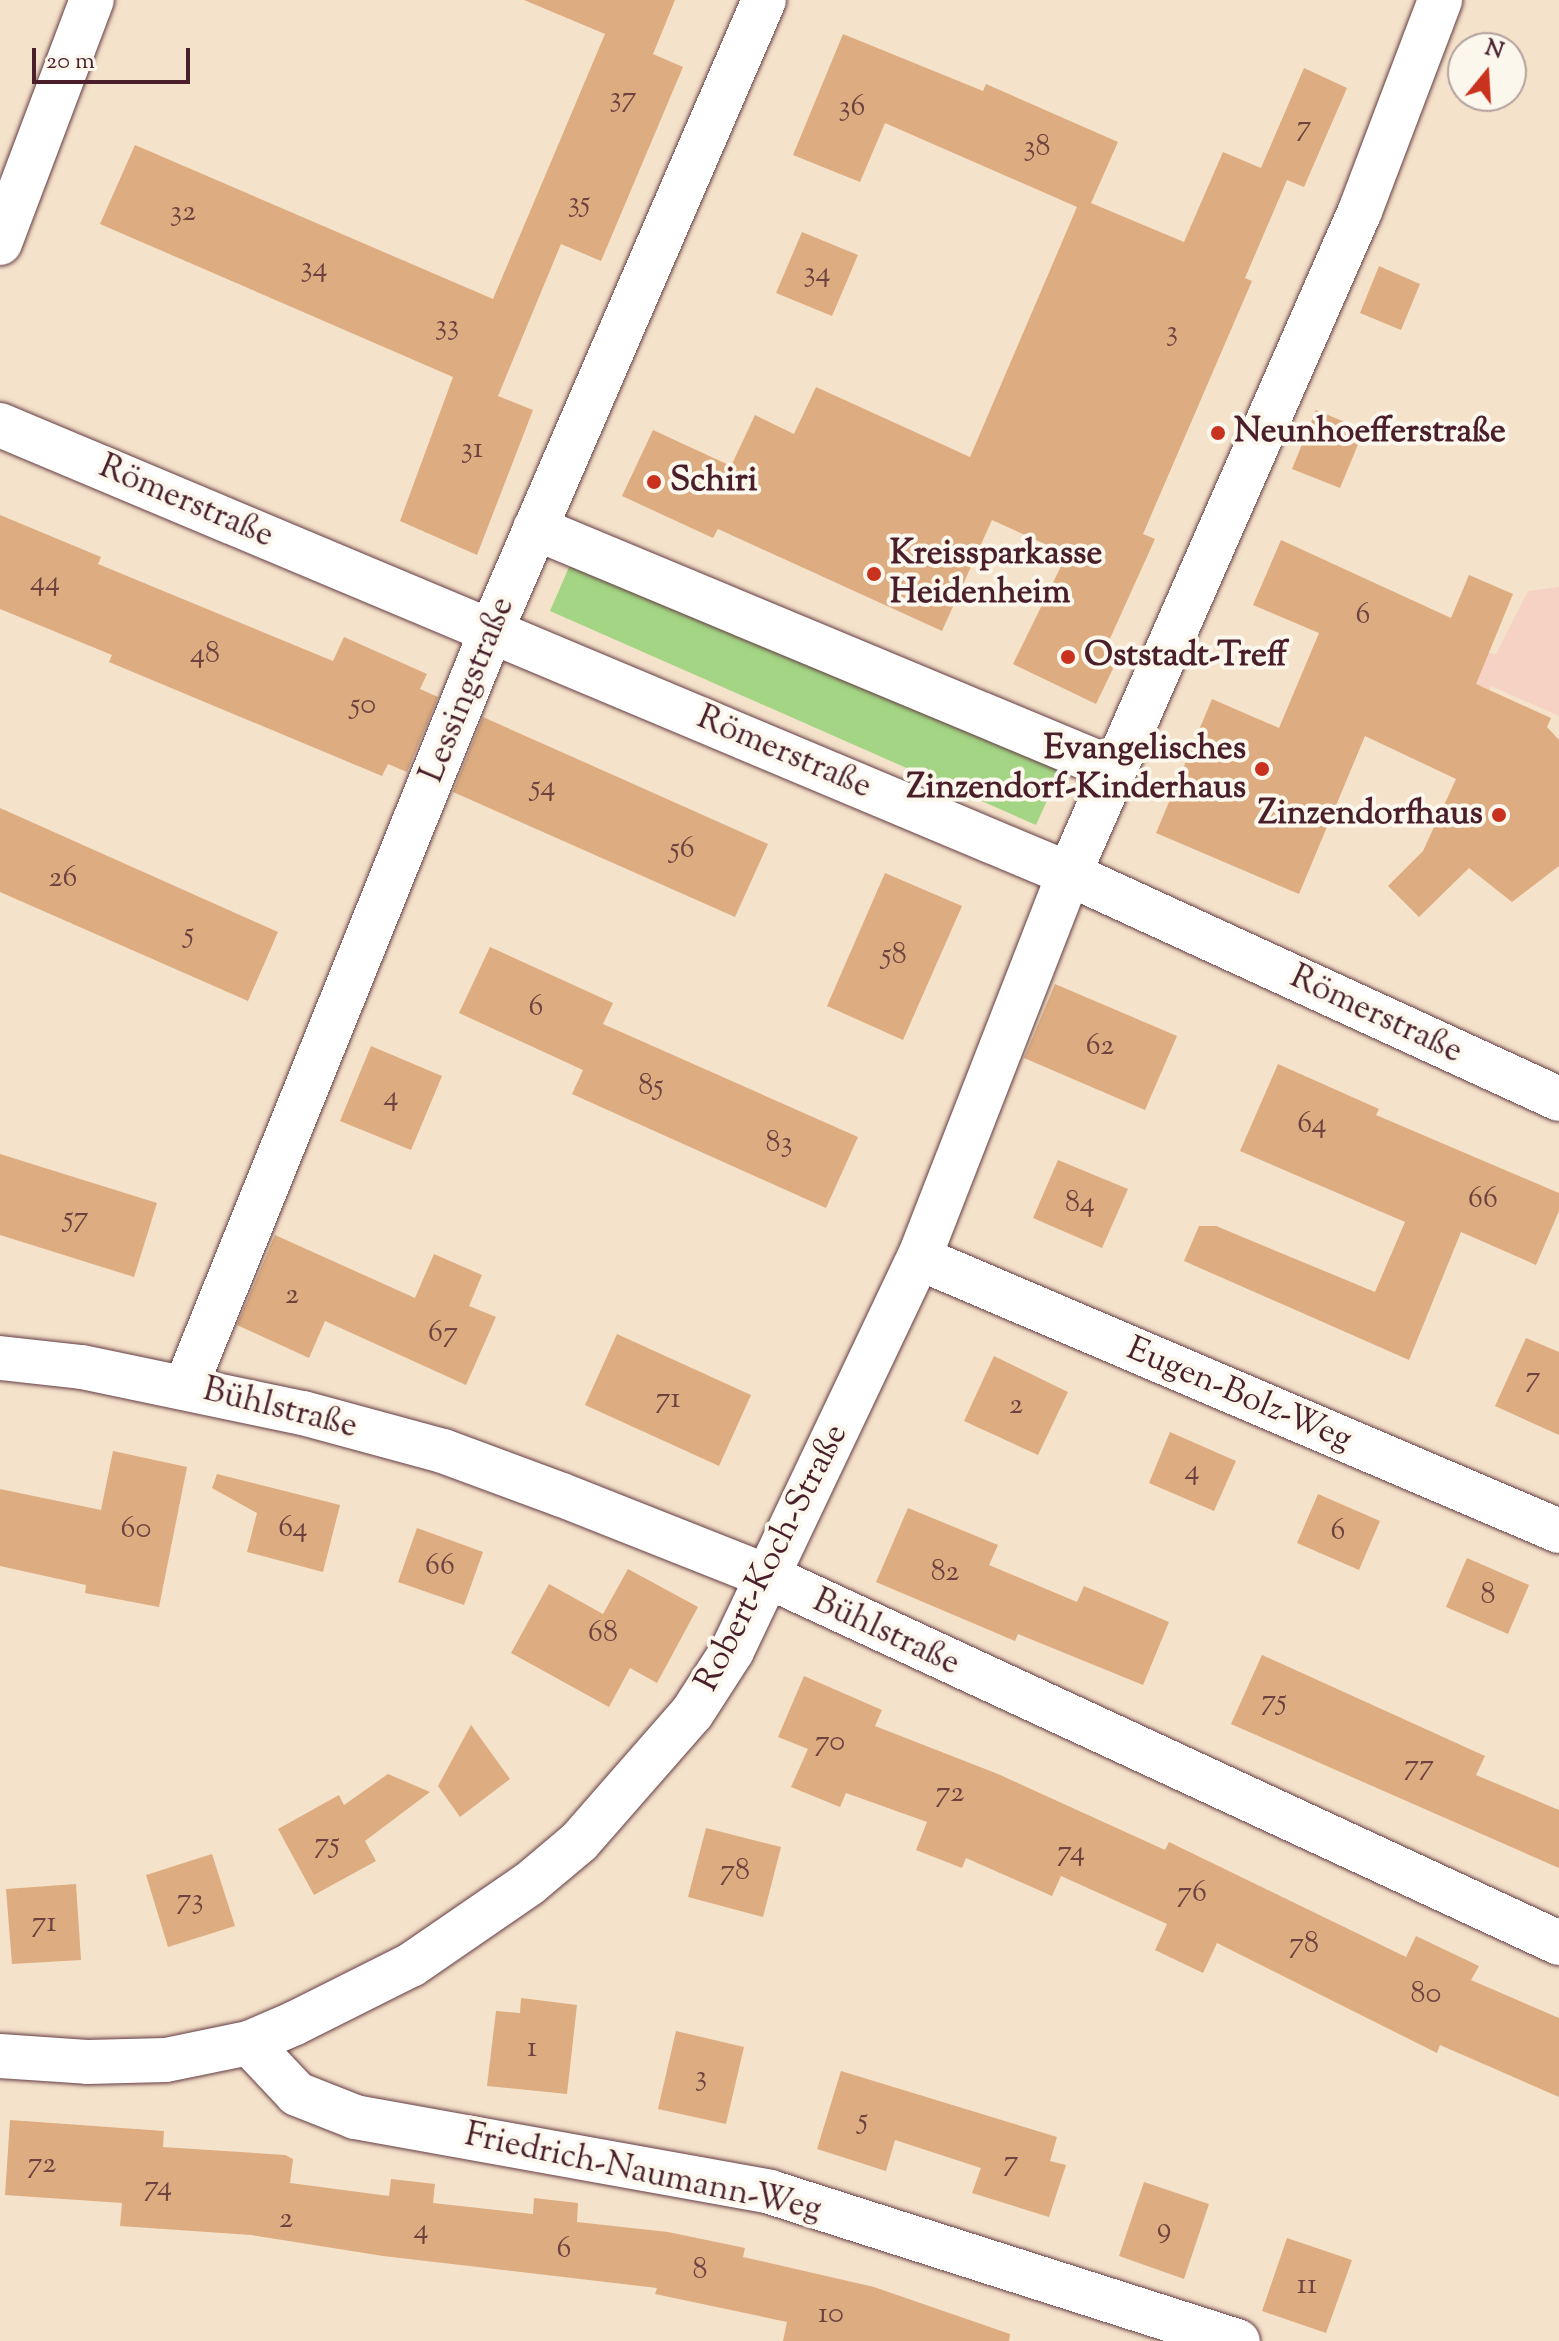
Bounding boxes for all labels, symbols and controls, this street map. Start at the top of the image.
scale bar [36,32,194,82]
north arrow [1447,32,1527,112]
text: N [1481,33,1507,69]
text: 20 m [46,45,95,79]
house number: 37 [609,81,637,117]
house number: 36 [839,90,865,126]
house number: 7 [1296,110,1312,146]
house number: 38 [1023,130,1051,166]
house number: 35 [568,186,590,222]
house number: 32 [170,195,196,231]
house number: 34 [300,251,328,287]
house number: 34 [803,256,831,292]
house number: 33 [435,309,459,345]
house number: 3 [1166,315,1178,351]
place label: Neunhoefferstraße [1234,413,1506,453]
marker: Neunhoefferstraße [1209,424,1227,442]
house number: 31 [461,432,483,468]
street label: Römerstraße [93,447,279,557]
place label: Schiri [670,462,757,502]
marker: Schiri [645,473,663,491]
place label: Kreissparkasse Heidenheim [890,534,1102,614]
house number: 44 [30,565,60,601]
marker: Kreissparkasse Heidenheim [865,565,883,583]
street label: Lessingstraße [412,591,524,789]
house number: 6 [1356,598,1370,634]
house number: 48 [190,637,220,673]
place label: Oststadt-Treff [1084,637,1287,677]
marker: Oststadt-Treff [1059,648,1077,666]
house number: 50 [350,688,376,724]
street label: Römerstraße [691,698,877,808]
place label: Evangelisches Zinzendorf-Kinderhaus [906,729,1246,808]
marker: Evangelisches Zinzendorf-Kinderhaus [1253,760,1271,778]
house number: 54 [530,770,556,806]
place label: Zinzendorfhaus [1258,795,1483,835]
marker: Zinzendorfhaus [1490,806,1508,824]
house number: 56 [669,832,695,868]
house number: 26 [49,861,77,897]
house number: 5 [184,917,194,953]
house number: 58 [881,938,907,974]
street label: Römerstraße [1283,957,1469,1073]
house number: 6 [529,990,543,1026]
house number: 62 [1086,1029,1114,1065]
house number: 85 [638,1069,664,1105]
house number: 4 [383,1080,399,1116]
house number: 64 [1297,1107,1327,1143]
house number: 83 [765,1126,793,1162]
house number: 66 [1468,1182,1498,1218]
house number: 84 [1065,1186,1095,1222]
house number: 57 [63,1201,89,1237]
house number: 2 [285,1278,299,1314]
house number: 67 [428,1316,458,1352]
street label: Eugen-Bolz-Weg [1120,1329,1358,1461]
house number: 7 [1525,1361,1541,1397]
street label: Bühlstraße [199,1370,361,1448]
house number: 71 [655,1382,681,1418]
house number: 2 [1009,1388,1023,1424]
street label: Robert-Koch-Straße [687,1418,857,1698]
house number: 4 [1184,1454,1200,1490]
house number: 64 [278,1511,308,1547]
house number: 60 [121,1512,151,1548]
house number: 6 [1331,1514,1345,1550]
house number: 66 [425,1549,455,1585]
house number: 82 [931,1555,959,1591]
house number: 8 [1481,1578,1495,1614]
street label: Bühlstraße [806,1581,966,1685]
house number: 68 [588,1616,618,1652]
house number: 75 [1261,1684,1287,1720]
house number: 70 [815,1725,845,1761]
house number: 77 [1404,1749,1434,1785]
house number: 72 [936,1776,964,1812]
house number: 75 [314,1827,340,1863]
house number: 74 [1057,1835,1085,1871]
house number: 78 [720,1854,750,1890]
house number: 76 [1177,1876,1207,1912]
house number: 73 [176,1883,204,1919]
house number: 71 [31,1906,57,1942]
house number: 78 [1289,1927,1319,1963]
house number: 80 [1411,1977,1441,2013]
house number: 1 [527,2031,537,2067]
house number: 3 [695,2060,707,2096]
house number: 5 [858,2103,868,2139]
street label: Friedrich-Naumann-Weg [461,2115,825,2231]
house number: 7 [1003,2145,1019,2181]
house number: 72 [28,2147,56,2183]
house number: 74 [144,2170,172,2206]
house number: 2 [279,2202,293,2238]
house number: 9 [1157,2212,1171,2248]
house number: 4 [413,2213,429,2249]
house number: 6 [557,2232,571,2268]
house number: 8 [693,2253,707,2289]
house number: 11 [1297,2268,1317,2304]
house number: 10 [818,2297,844,2333]

